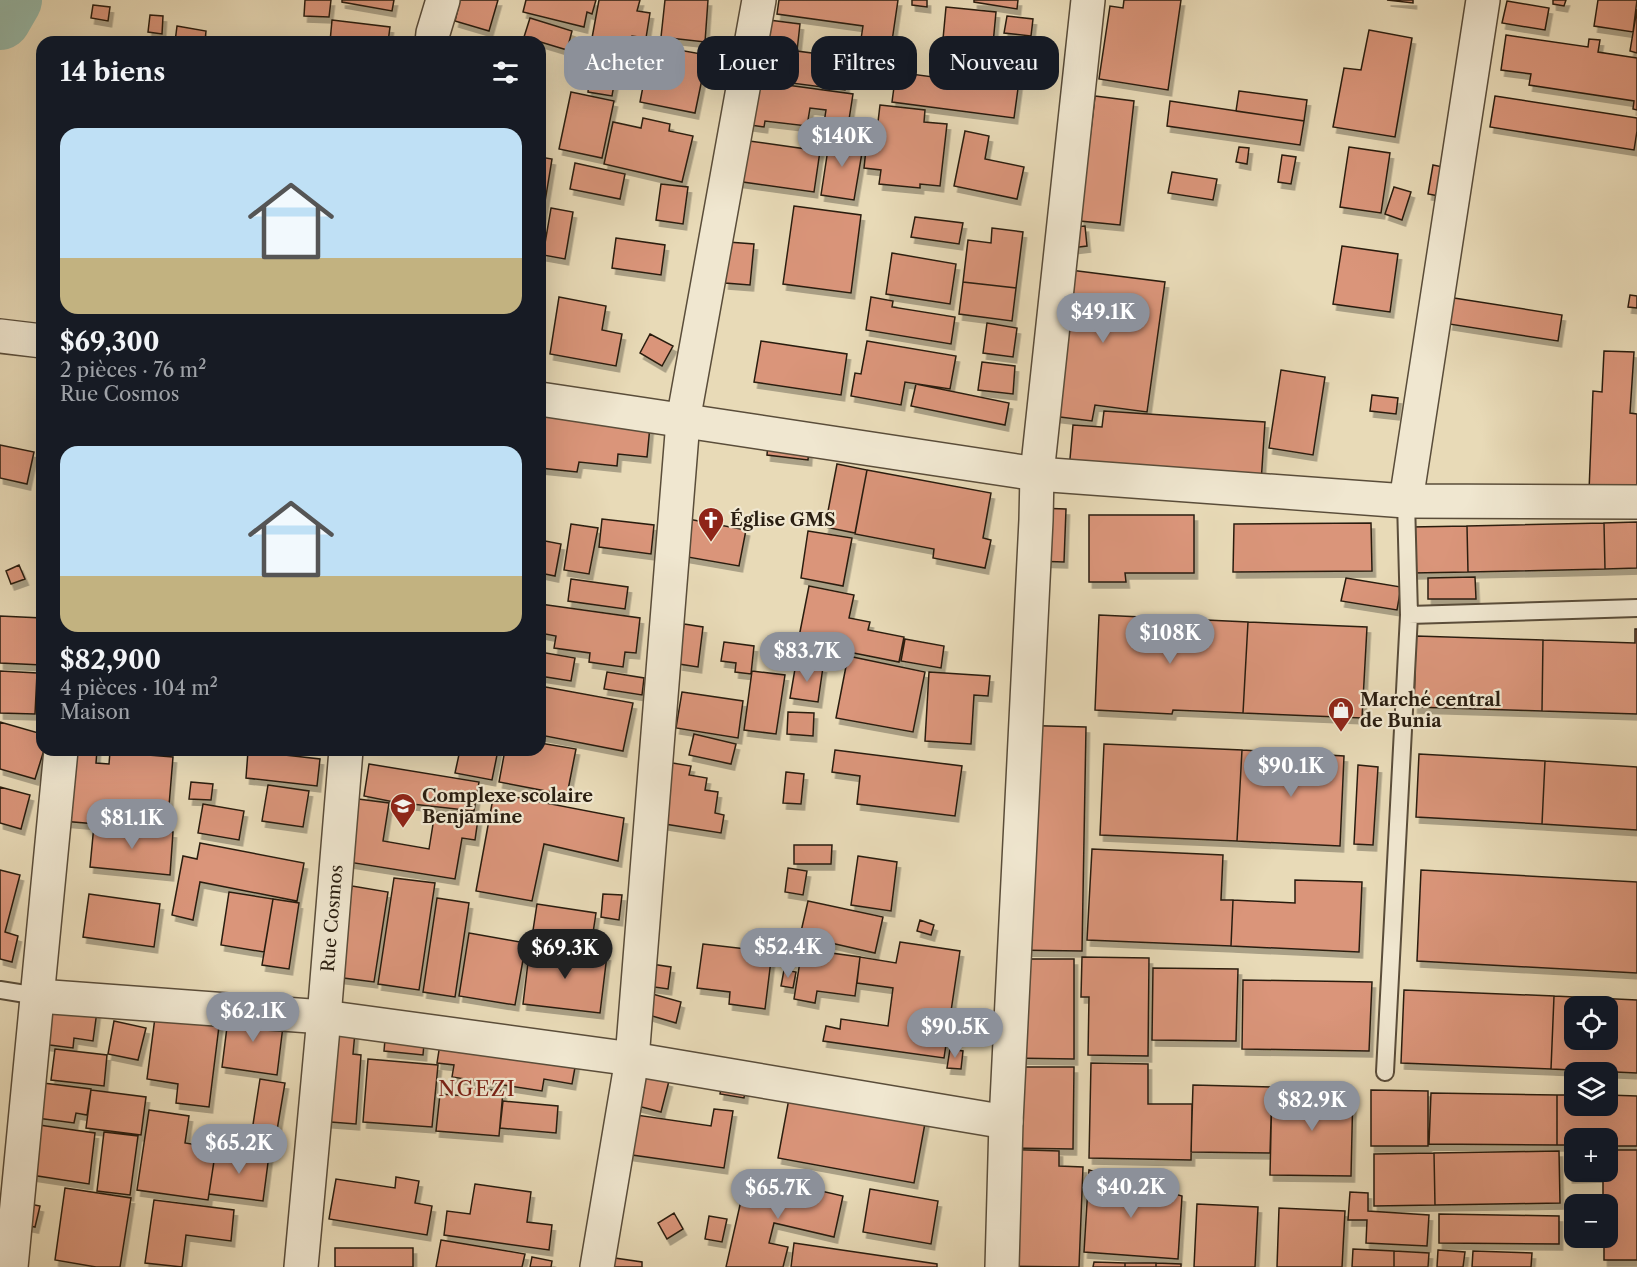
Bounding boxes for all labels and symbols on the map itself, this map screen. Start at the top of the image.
pin: $140K [800,117,884,168]
pin: $49.1K [1054,293,1152,344]
church icon: Église GMS [696,505,726,543]
place label: Église GMS [730,508,836,531]
pin: $108K [1128,614,1212,665]
pin: $83.7K [758,632,856,683]
place label: Marché central de Bunia [1360,689,1501,732]
shop icon: Marché central de Bunia [1326,695,1356,733]
pin: $90.1K [1242,747,1340,798]
place label: Complexe scolaire Benjamine [422,785,593,828]
school or university icon: Complexe scolaire Benjamine [388,791,418,829]
pin: $81.1K [83,799,181,850]
street label: Rue Cosmos [317,864,348,973]
pin: $52.4K [739,928,837,979]
pin: $69.3K [516,929,614,980]
pin: $62.1K [204,992,302,1043]
pin: $90.5K [906,1008,1004,1059]
district label: NGEZI [438,1076,516,1101]
pin: $82.9K [1263,1081,1361,1132]
pin: $65.2K [190,1124,288,1175]
pin: $40.2K [1082,1168,1180,1219]
pin: $65.7K [729,1169,827,1220]

